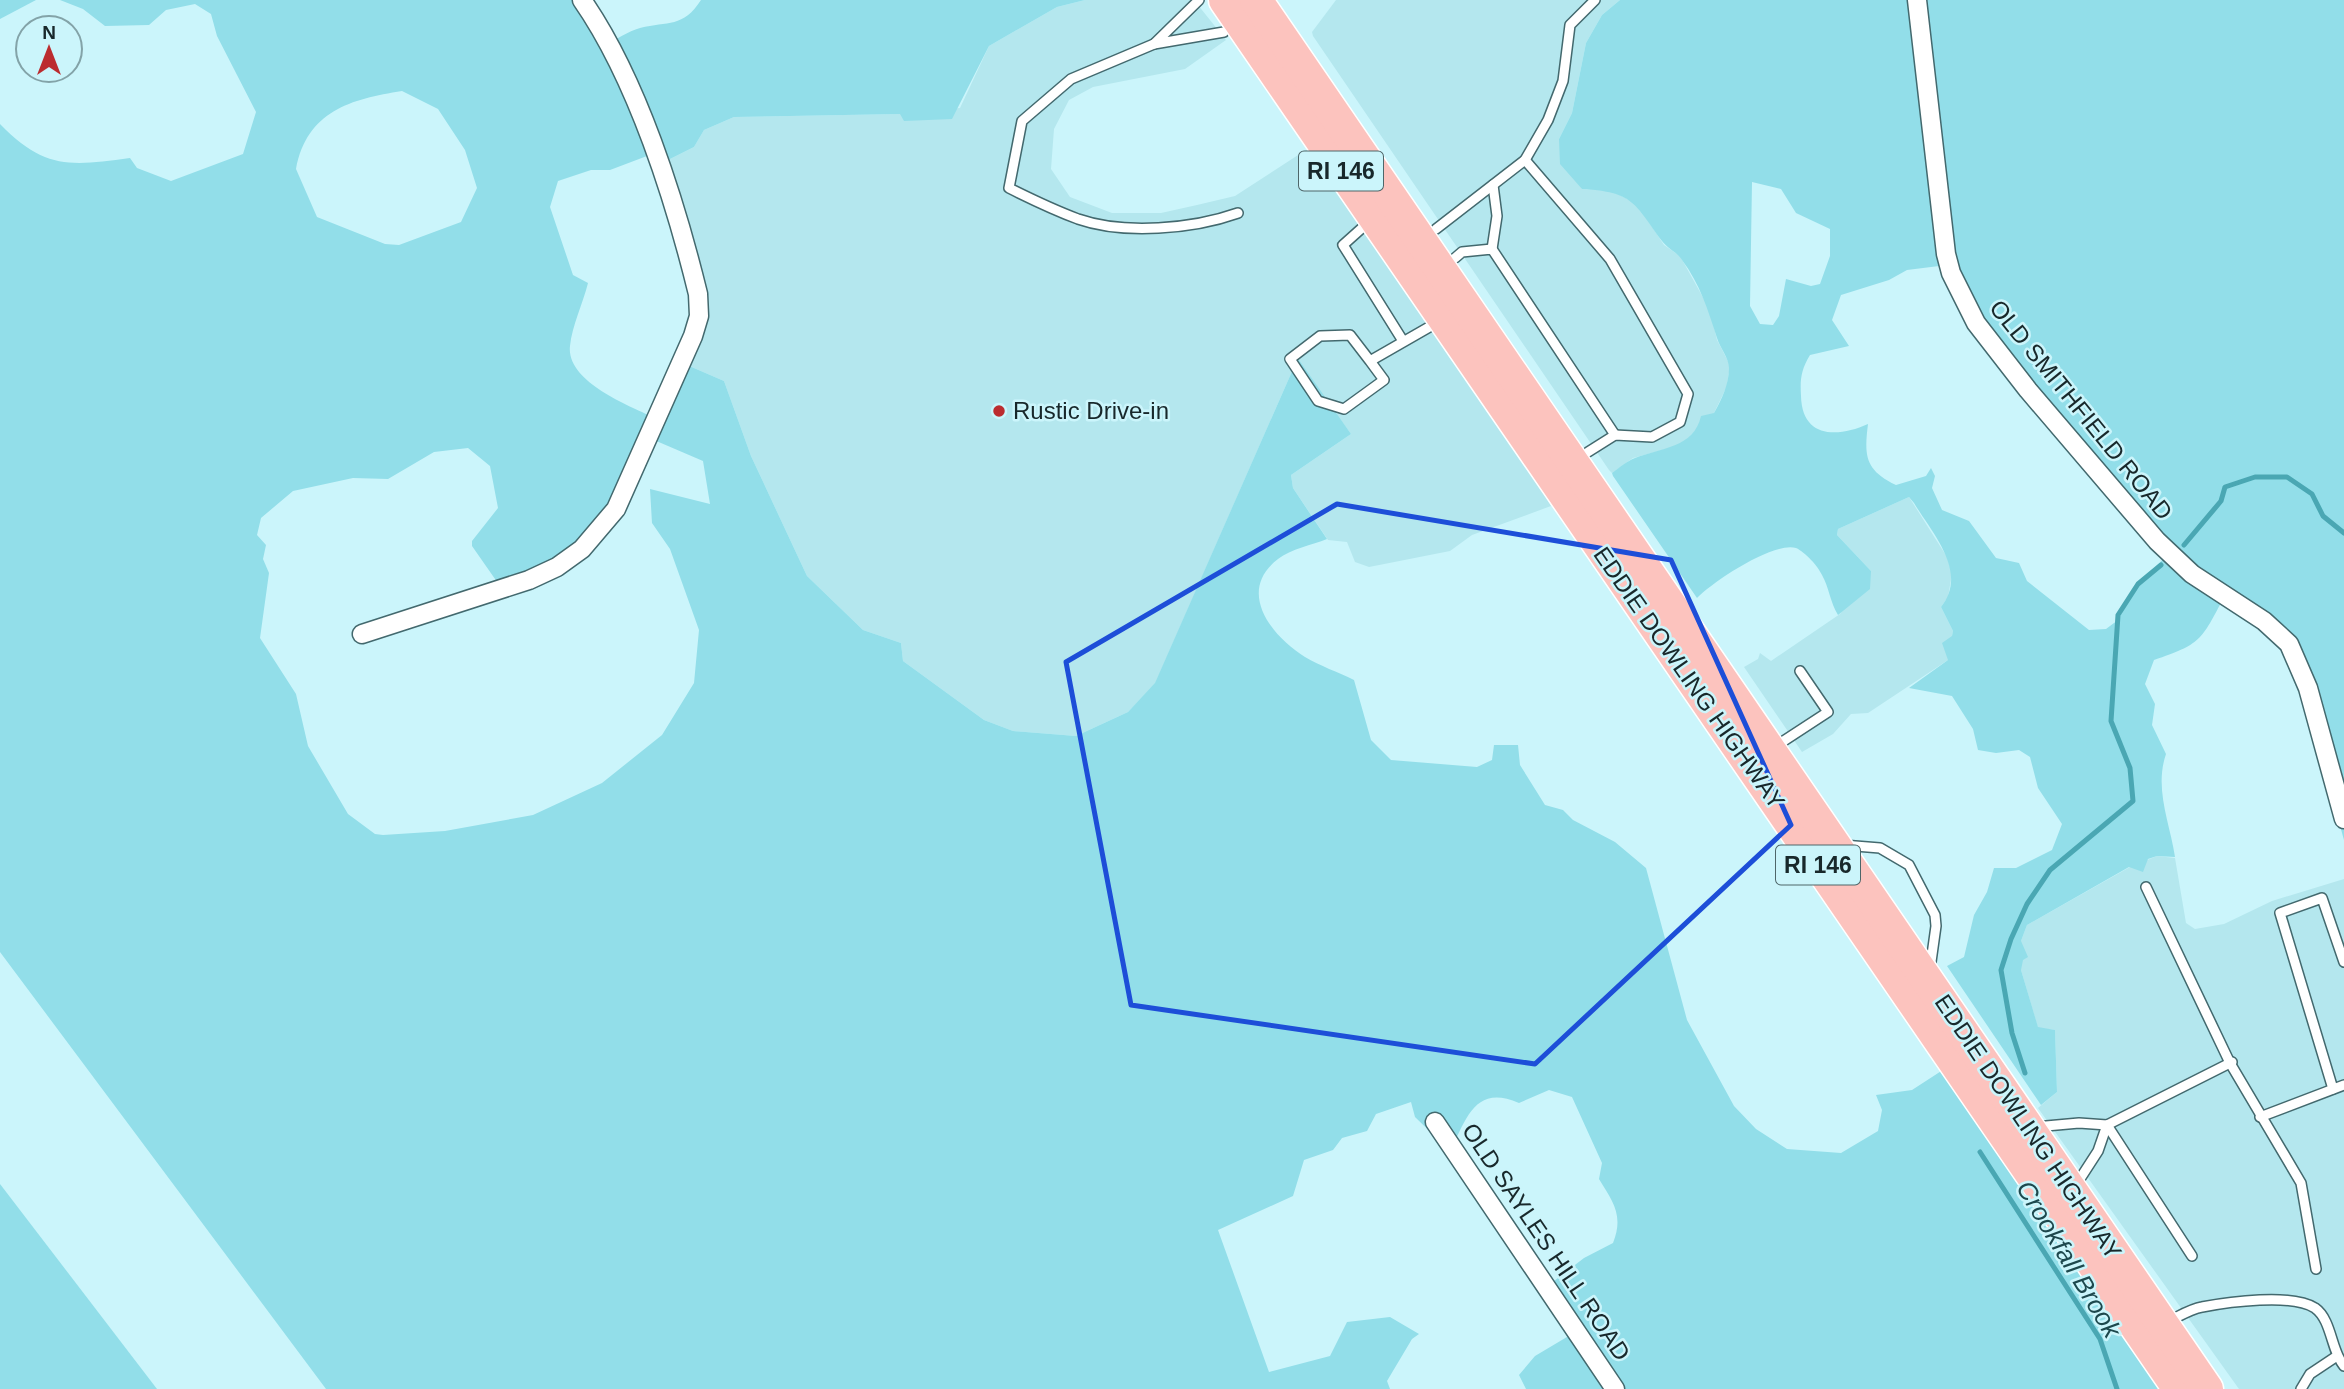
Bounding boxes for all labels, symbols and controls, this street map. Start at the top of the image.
north arrow [14,14,84,84]
text: N [42,22,56,43]
road number: RI 146 [1299,152,1383,190]
street label: OLD SMITHFIELD ROAD [1984,294,2178,525]
place label: Rustic Drive-in [1013,397,1169,424]
marker: Rustic Drive-in [991,403,1007,419]
street label: EDDIE DOWLING HIGHWAY [1588,542,1790,814]
road number: RI 146 [1776,846,1860,884]
street label: EDDIE DOWLING HIGHWAY [1930,989,2127,1264]
street label: OLD SAYLES HILL ROAD [1457,1118,1636,1365]
water label: Crookfall Brook [2010,1175,2129,1345]

